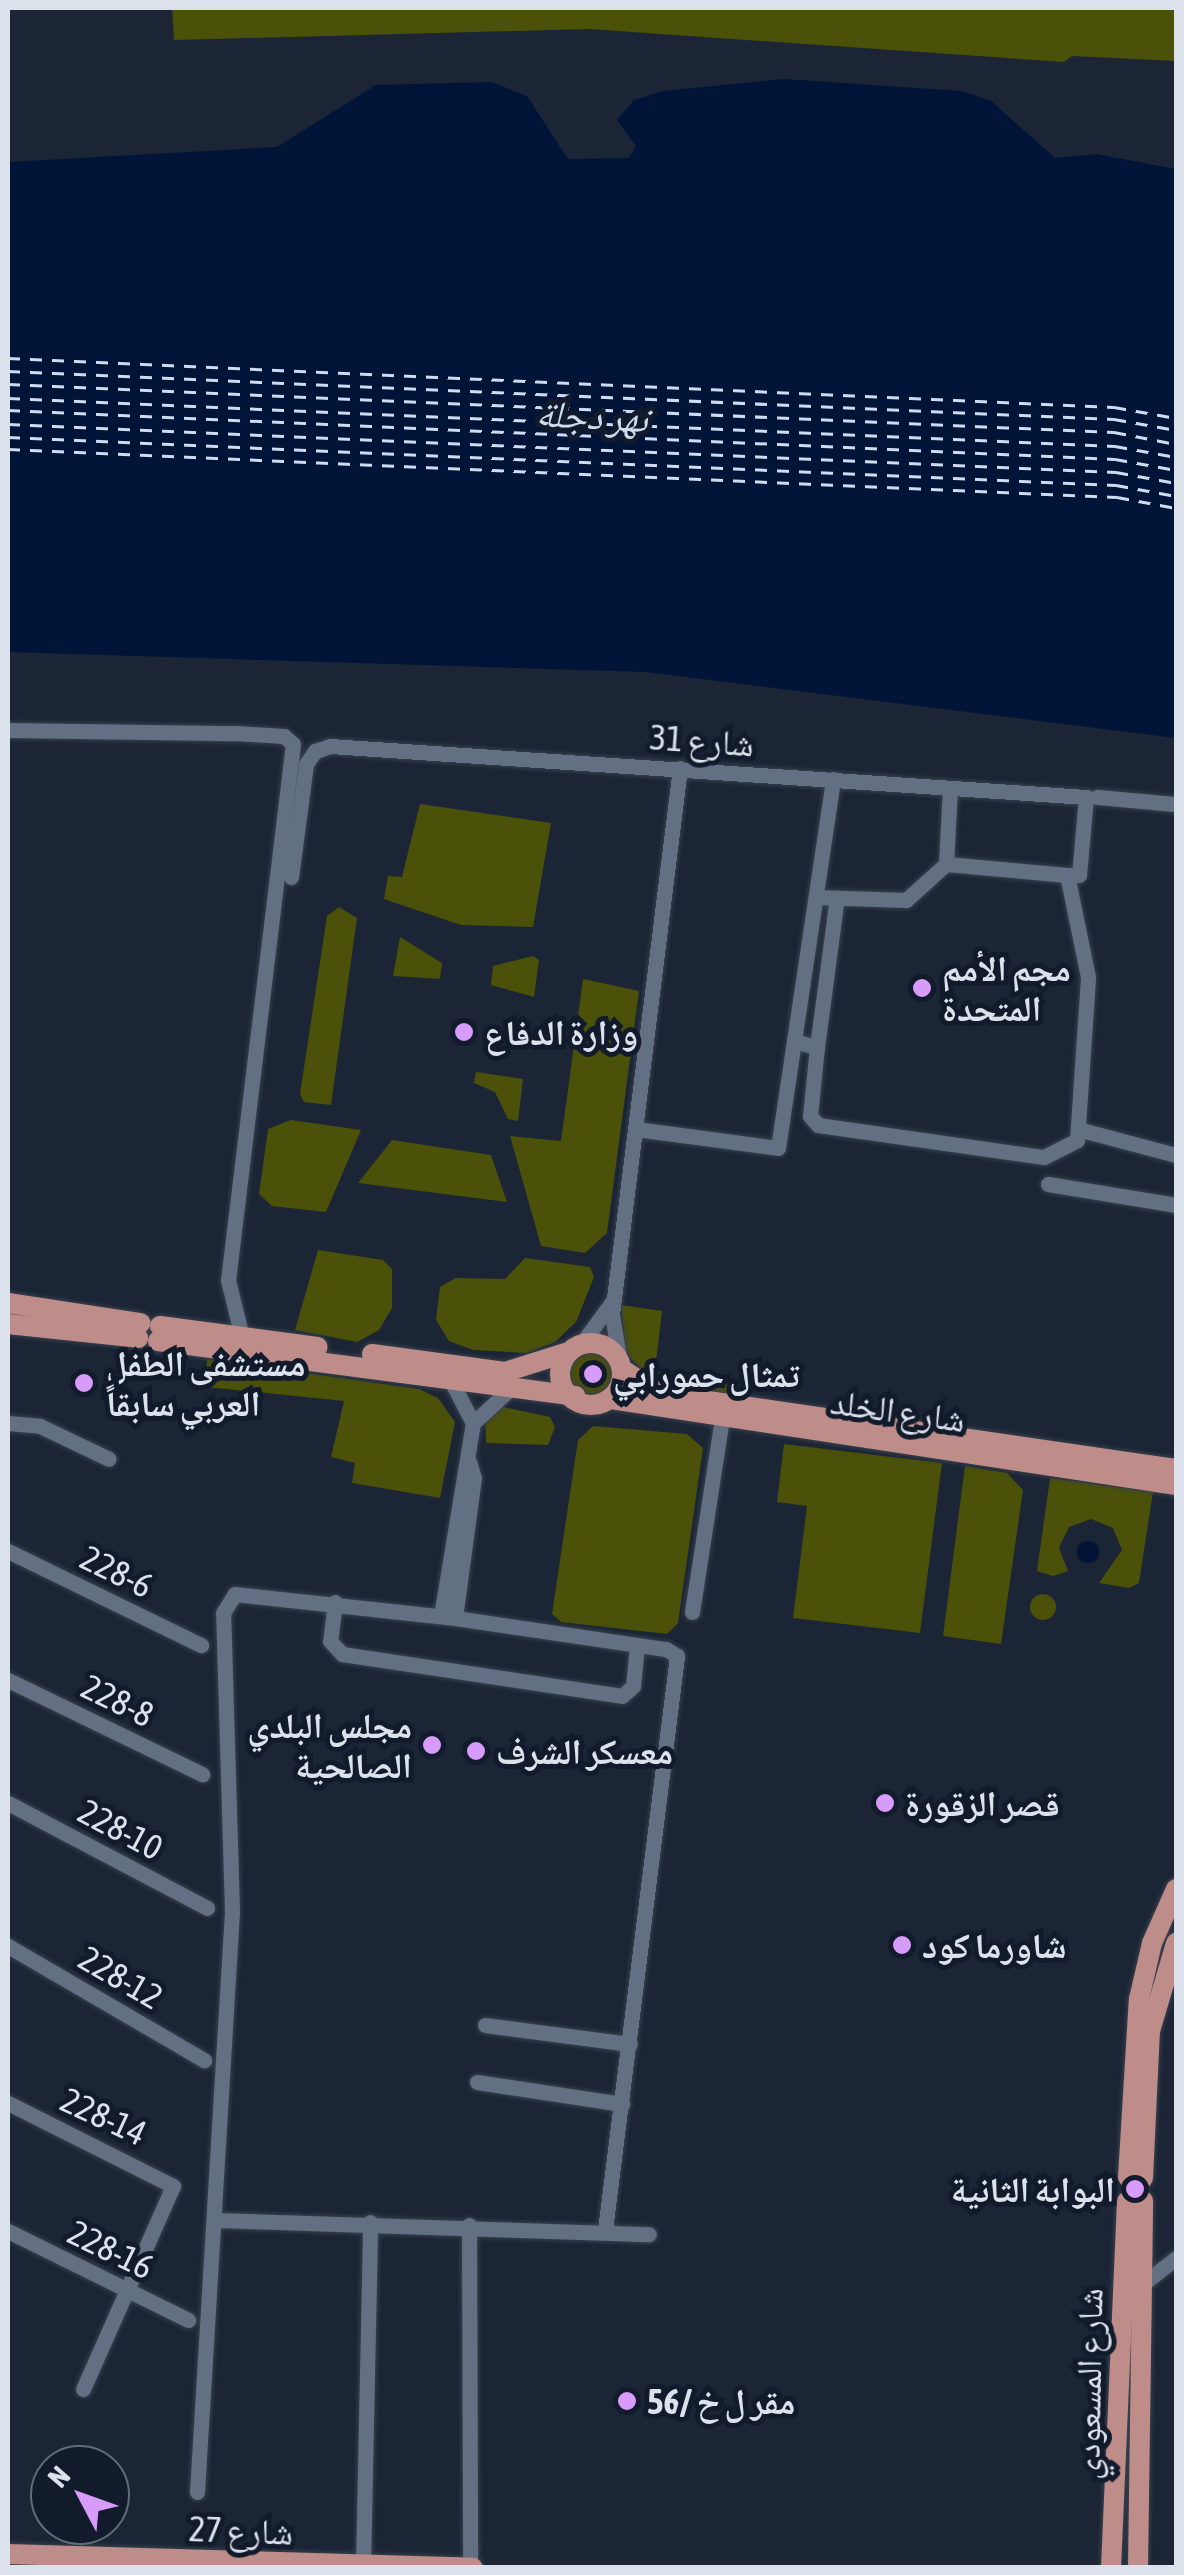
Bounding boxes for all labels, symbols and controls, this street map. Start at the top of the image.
water label: نهر دجلة [535,390,649,442]
street label: شارع 31 [649,715,755,765]
place label: مجم الأمم المتحدة [942,947,1071,1029]
marker: مجم الأمم المتحدة [911,977,933,999]
place label: وزارة الدفاع [484,1011,638,1053]
marker: وزارة الدفاع [453,1021,475,1043]
place label: مستشفى الطفل العربي سابقاً [106,1342,306,1424]
place label: تمثال حمورابي [613,1353,800,1395]
marker: تمثال حمورابي [582,1363,604,1385]
marker: مستشفى الطفل العربي سابقاً [71,1370,97,1396]
street label: شارع الخلد [828,1380,968,1440]
street label: 228-6 [74,1536,160,1606]
street label: 228-8 [75,1665,161,1735]
place label: مجلس البلدي الصالحية [247,1704,412,1786]
place label: معسكر الشرف [496,1730,673,1772]
marker: مجلس البلدي الصالحية [421,1734,443,1756]
marker: معسكر الشرف [465,1740,487,1762]
place label: قصر الزقورة [905,1782,1060,1824]
street label: 228-10 [72,1790,170,1868]
marker: قصر الزقورة [874,1792,896,1814]
place label: شاورما كود [922,1924,1066,1966]
marker: شاورما كود [891,1934,913,1956]
street label: 228-12 [72,1937,170,2017]
street label: 228-14 [55,2078,153,2154]
place label: البوابة الثانية [951,2168,1115,2210]
marker: البوابة الثانية [1124,2178,1146,2200]
street label: 228-16 [62,2211,160,2287]
street label: شارع المسعودي [1065,2288,1111,2480]
place label: مقر ل خ /56 [647,2380,795,2422]
marker: مقر ل خ /56 [616,2390,638,2412]
north arrow [30,2445,130,2545]
text: N [41,2460,76,2493]
street label: شارع 27 [188,2507,294,2553]

